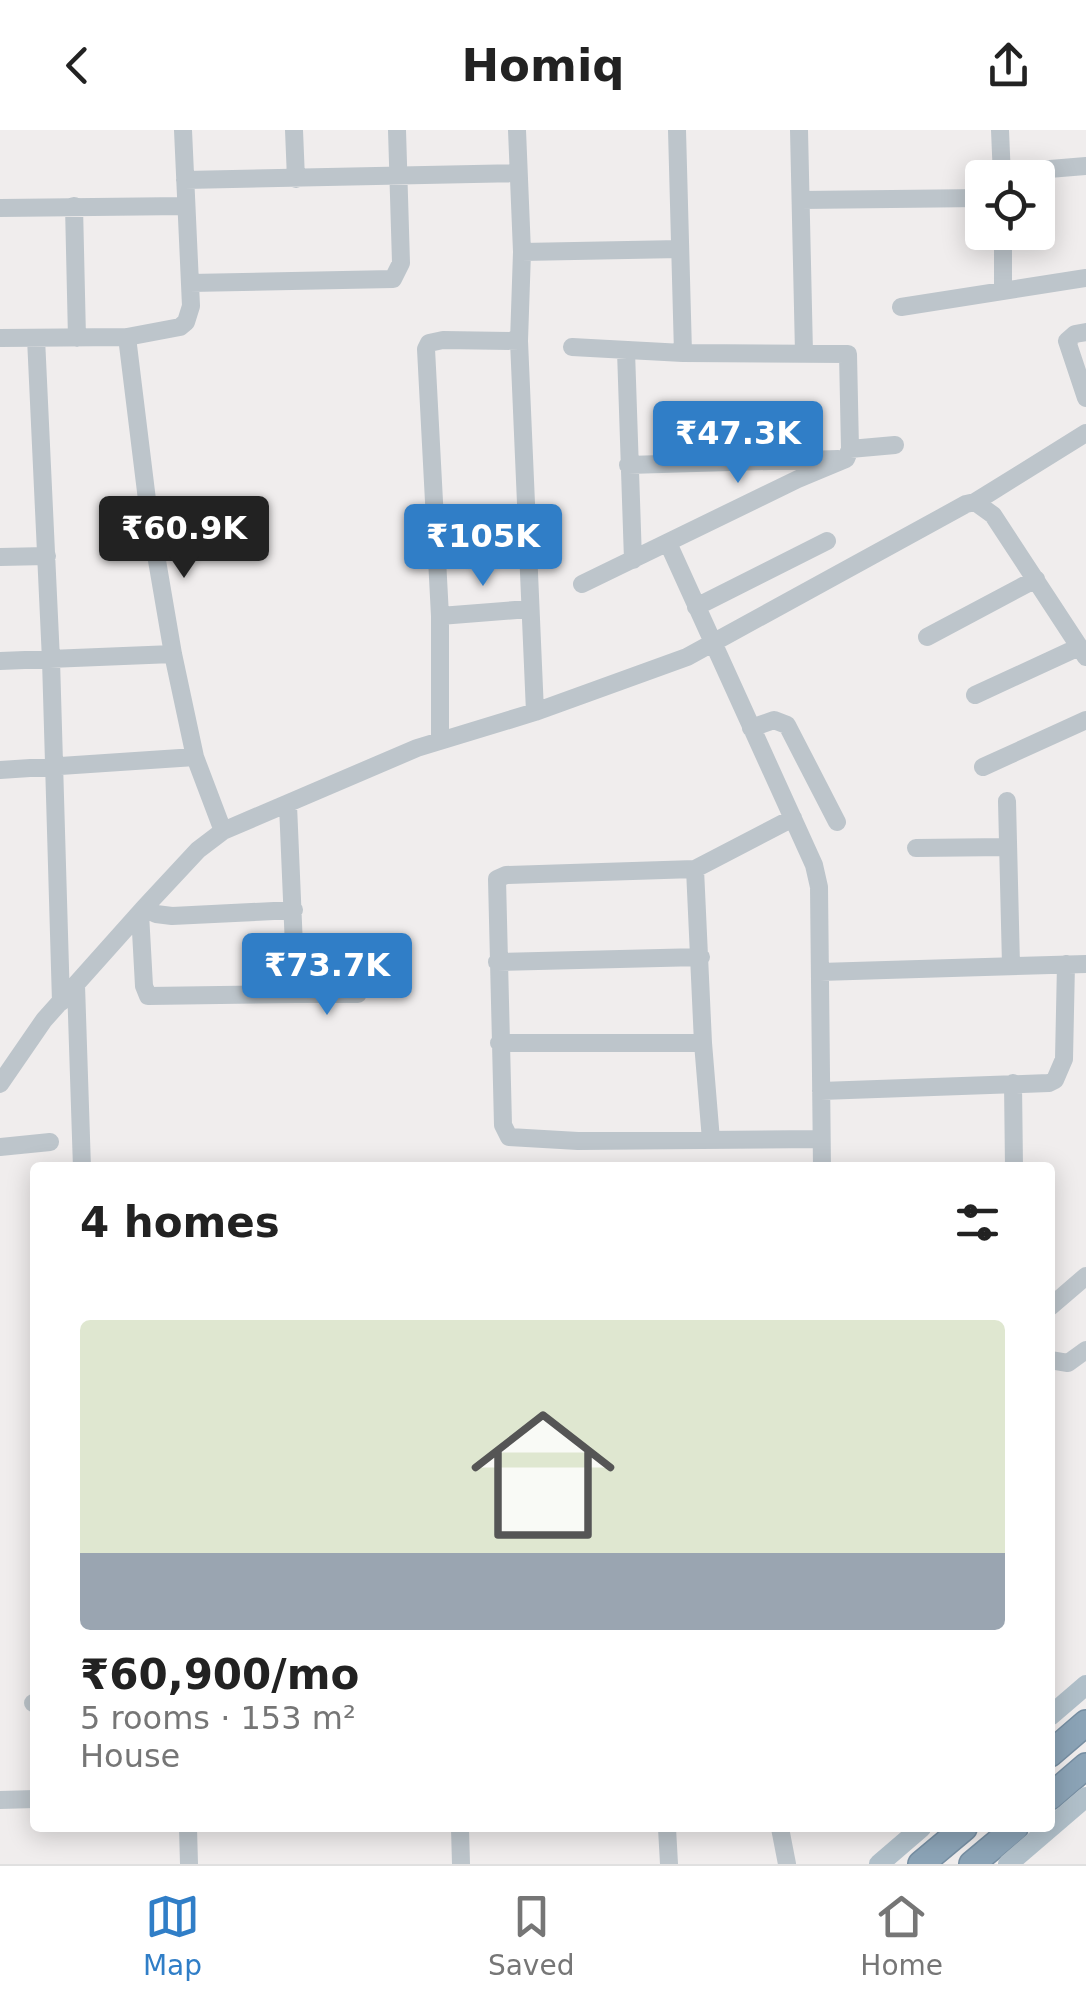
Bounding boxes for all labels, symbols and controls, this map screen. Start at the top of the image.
icon: back [50,38,105,93]
icon: share [981,38,1036,93]
text: Homiq [461,39,625,92]
map controls [965,160,1055,250]
button: locate [965,160,1055,250]
pin: ₹47.3K [657,401,819,486]
text: ₹47.3K [675,414,801,452]
pin: ₹60.9K [103,496,265,581]
pin: ₹105K [413,504,553,589]
text: ₹60.9K [121,509,247,547]
text: ₹105K [426,517,540,555]
pin: ₹73.7K [246,933,408,1018]
text: ₹73.7K [264,946,390,984]
icon: filters [950,1195,1005,1250]
text: 4 homes [80,1198,280,1247]
icon: home [453,1385,633,1565]
text: ₹60,900/mo [80,1650,359,1699]
text: 5 rooms · 153 m² [80,1699,356,1737]
text: House [80,1737,180,1775]
tab: Map [143,1889,202,1982]
tab: Saved [488,1889,574,1982]
tab: Home [860,1889,943,1982]

